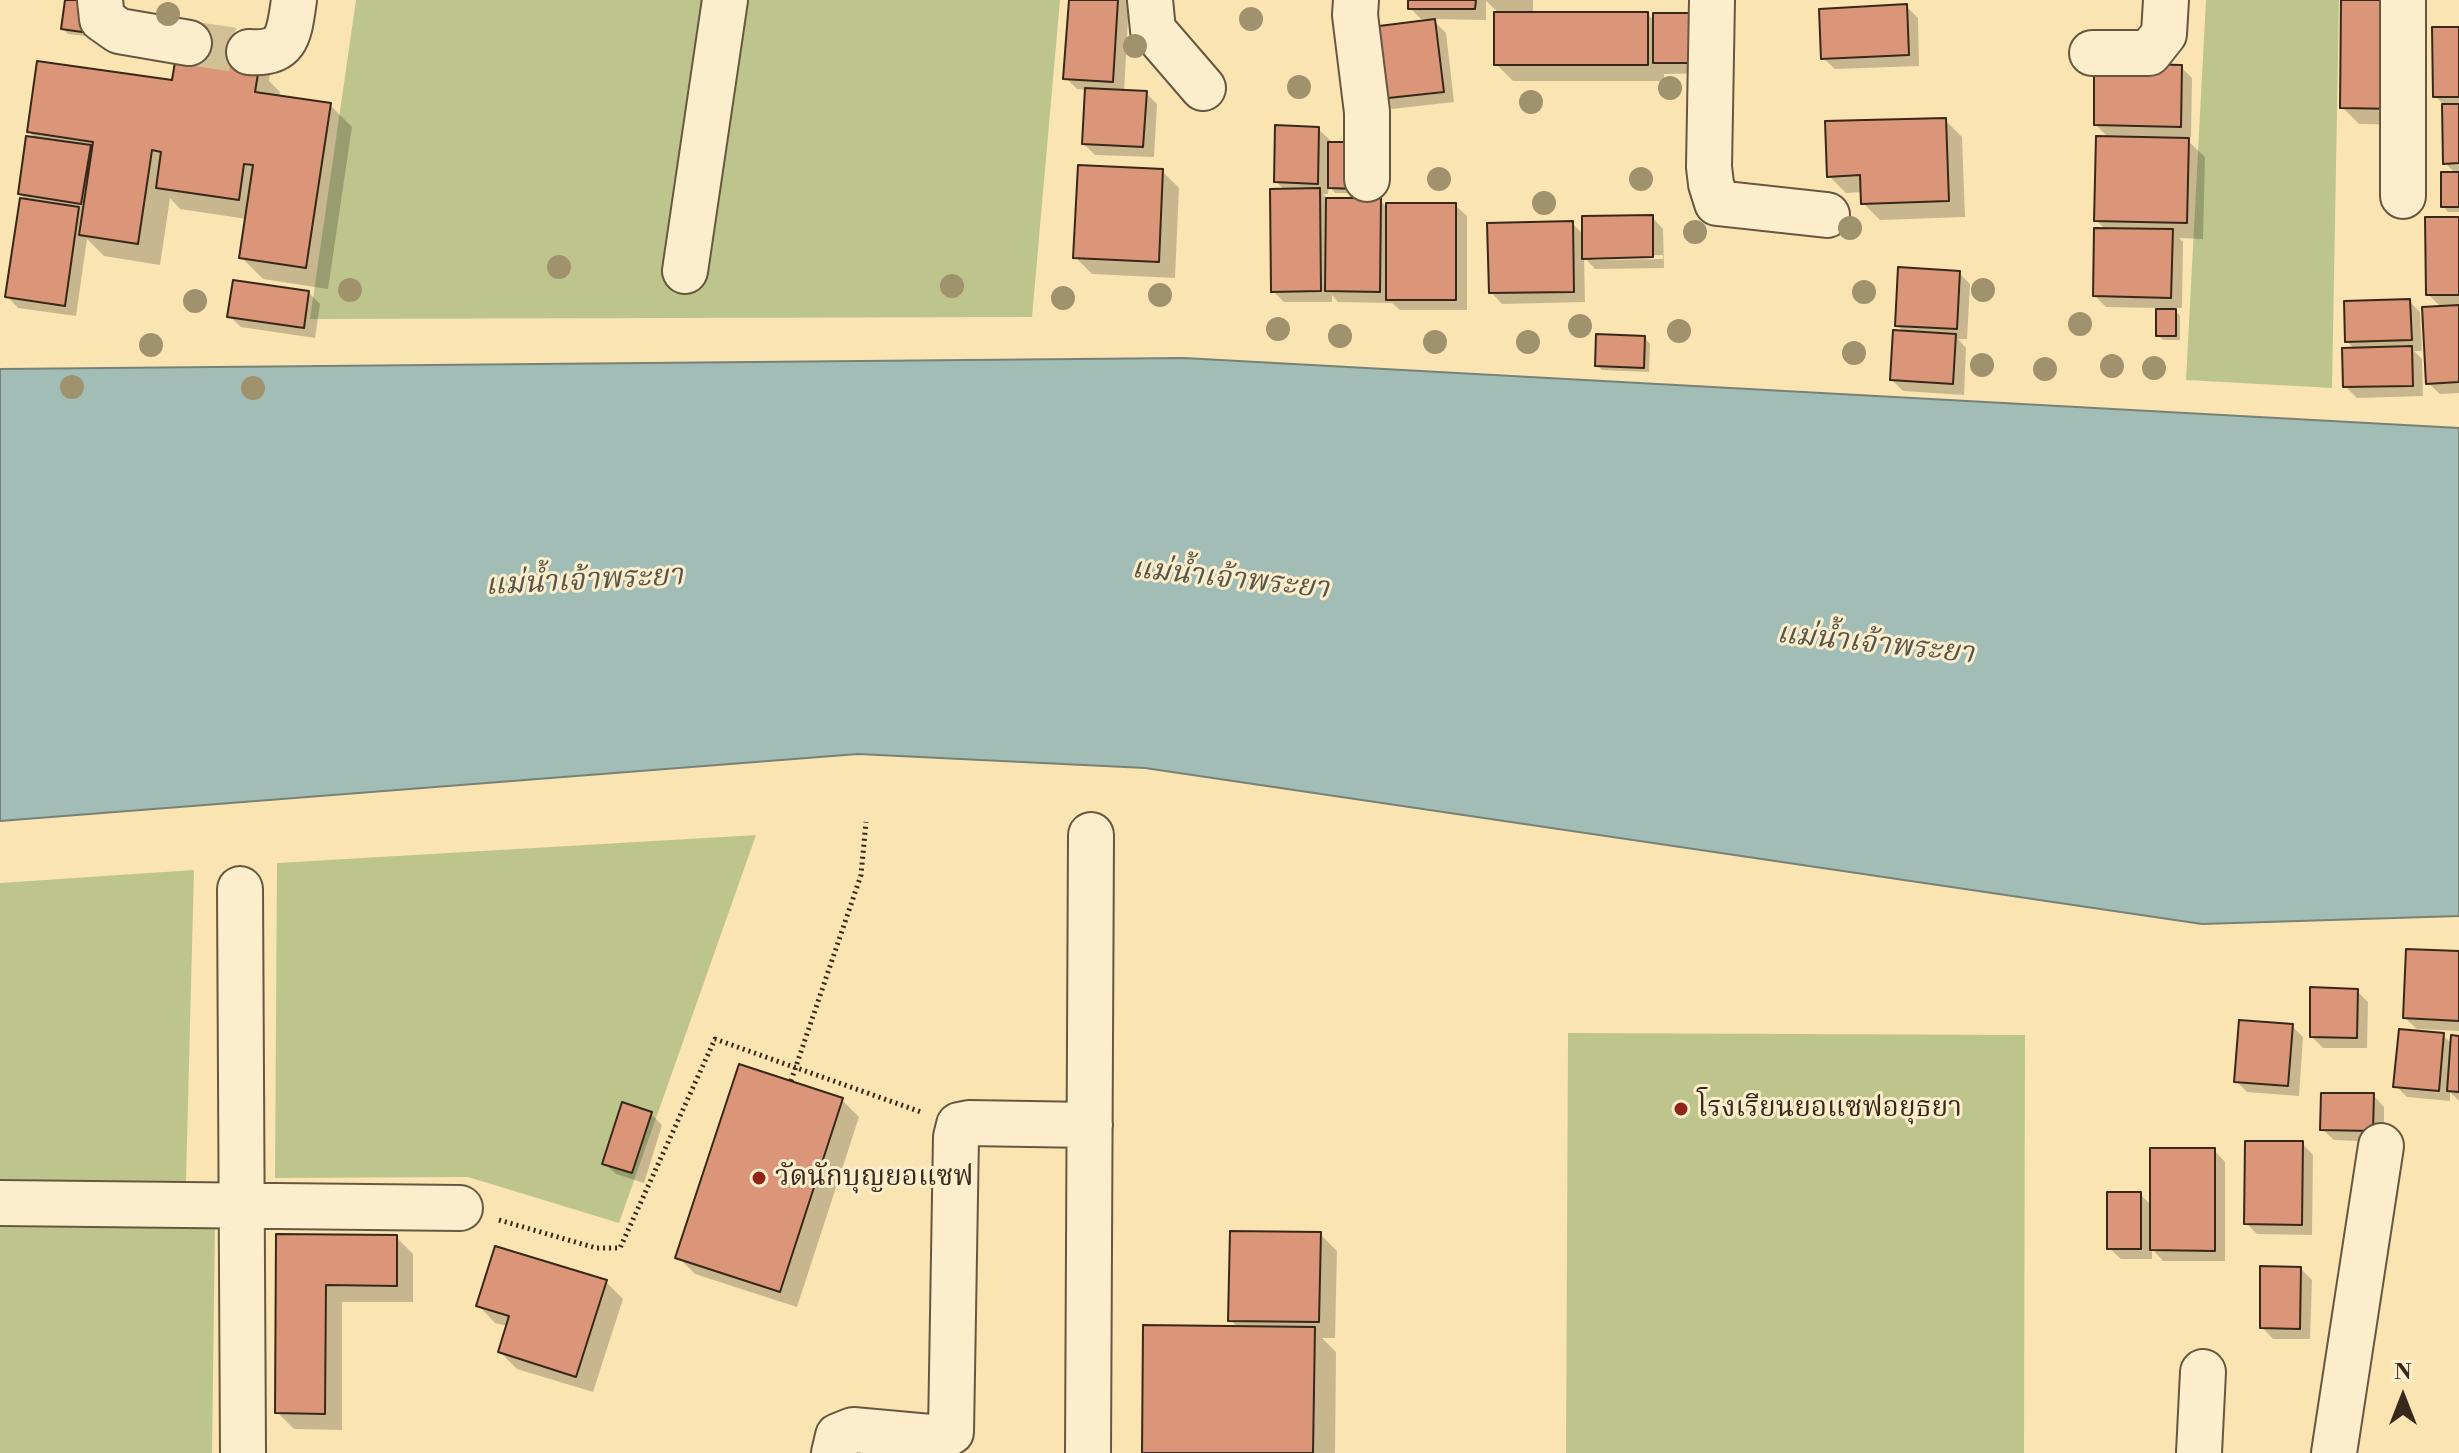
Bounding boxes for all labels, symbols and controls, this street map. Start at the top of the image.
water label: แม่น้ำเจ้าพระยา [1130,552,1330,608]
water label: แม่น้ำเจ้าพระยา [484,559,684,605]
water label: แม่น้ำเจ้าพระยา [1775,617,1975,673]
place label: โรงเรียนยอแซฟอยุธยา [1697,1092,1962,1126]
marker: โรงเรียนยอแซฟอยุธยา [1672,1100,1690,1118]
place label: วัดนักบุญยอแซฟ [775,1161,973,1195]
marker: วัดนักบุญยอแซฟ [750,1169,768,1187]
north arrow [2363,1357,2443,1437]
text: N [2394,1359,2412,1386]

